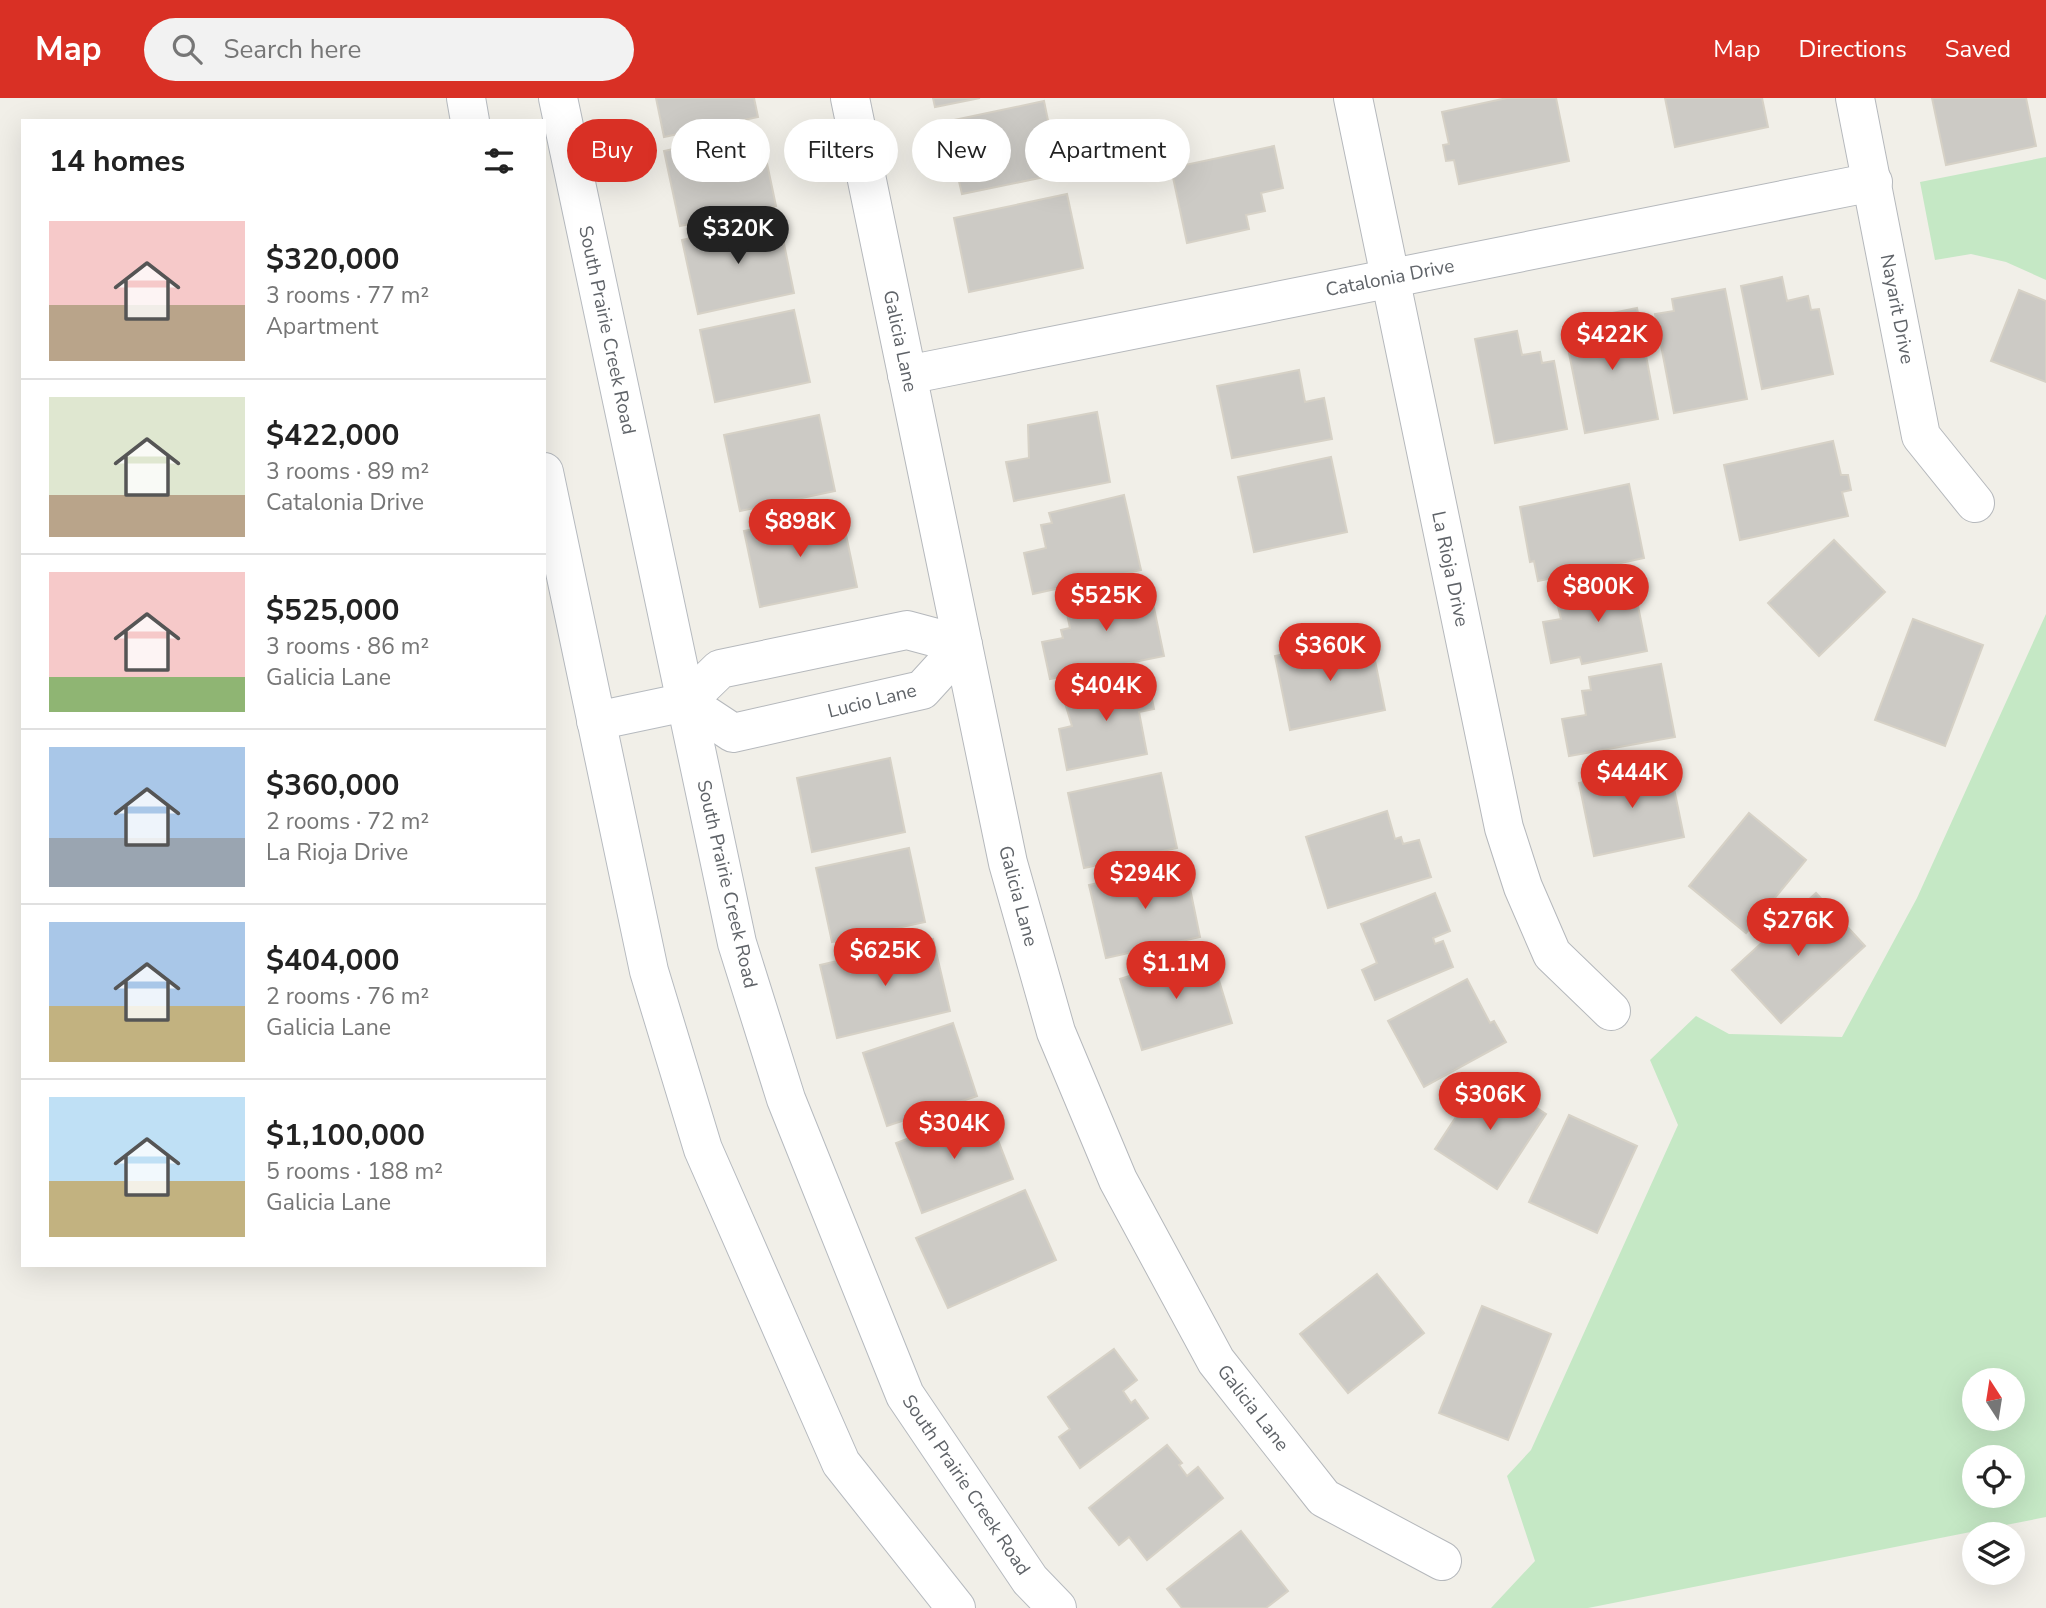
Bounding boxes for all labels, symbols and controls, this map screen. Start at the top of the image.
search box [144,18,634,81]
text: Map [35,27,102,72]
icon: search [168,30,206,68]
text: Search here [224,32,361,67]
text: Map [1713,33,1760,65]
text: Directions [1798,33,1907,65]
text: Saved [1945,33,2011,65]
chip: Buy [567,119,657,182]
chip: Rent [671,119,770,182]
chip: Filters [784,119,898,182]
chip: New [912,119,1011,182]
chip: Apartment [1025,119,1190,182]
text: 14 homes [49,141,185,182]
icon: filters [480,142,518,180]
pin: $320K [689,206,787,266]
text: $320K [703,213,773,244]
street label: South Prairie Creek Road [572,223,642,437]
text: $320,000 [266,239,399,280]
icon: home [105,249,189,333]
street label: Nayarit Drive [1874,252,1920,366]
street label: Catalonia Drive [1323,253,1457,303]
text: 3 rooms · 77 m² [266,280,429,311]
street label: Galicia Lane [877,288,923,394]
text: Apartment [266,311,378,342]
pin: $422K [1563,313,1661,372]
text: $422K [1577,319,1647,350]
text: $422,000 [266,415,399,456]
icon: home [105,425,189,509]
text: 3 rooms · 89 m² [266,456,429,487]
text: Catalonia Drive [266,487,424,518]
pin: $898K [751,500,849,559]
text: $898K [765,506,835,537]
street label: La Rioja Drive [1425,509,1475,629]
pin: $800K [1549,564,1647,624]
text: $800K [1563,571,1633,602]
pin: $525K [1057,574,1155,633]
text: $525K [1071,580,1141,611]
text: $525,000 [266,590,399,631]
icon: home [105,600,189,684]
pin: $360K [1281,624,1379,683]
text: $360K [1295,630,1365,661]
text: 3 rooms · 86 m² [266,631,429,662]
text: Galicia Lane [266,662,391,693]
pin: $404K [1057,664,1155,723]
text: $404K [1071,670,1141,701]
street label: Lucio Lane [825,677,919,725]
pin: $444K [1583,750,1681,810]
text: $444K [1597,757,1667,788]
text: $360,000 [266,765,399,806]
icon: home [105,775,189,859]
street label: South Prairie Creek Road [690,777,764,991]
text: 2 rooms · 72 m² [266,806,429,837]
text: La Rioja Drive [266,837,408,868]
street label: Galicia Lane [992,843,1044,949]
pin: $294K [1096,852,1194,911]
text: $294K [1110,858,1180,889]
pin: $276K [1749,898,1847,958]
text: $276K [1763,905,1833,936]
pin: $625K [836,928,934,988]
text: $625K [850,935,920,966]
text: $404,000 [266,940,399,981]
pin: $1.1M [1127,942,1225,1001]
text: $1.1M [1142,948,1210,979]
icon: home [105,950,189,1034]
text: 2 rooms · 76 m² [266,981,429,1012]
text: Galicia Lane [266,1012,391,1043]
pin: $306K [1441,1072,1539,1132]
text: $306K [1455,1079,1525,1110]
pin: $304K [905,1102,1003,1161]
text: $304K [919,1108,989,1139]
text: $1,100,000 [266,1115,425,1156]
icon: home [105,1125,189,1209]
text: 5 rooms · 188 m² [266,1156,443,1187]
text: Galicia Lane [266,1187,391,1218]
street label: Galicia Lane [1211,1359,1295,1457]
north arrow [1962,1368,2025,1432]
map controls [1962,1368,2025,1585]
street label: South Prairie Creek Road [896,1390,1036,1580]
button: locate [1962,1445,2025,1508]
button: layers [1962,1522,2025,1585]

